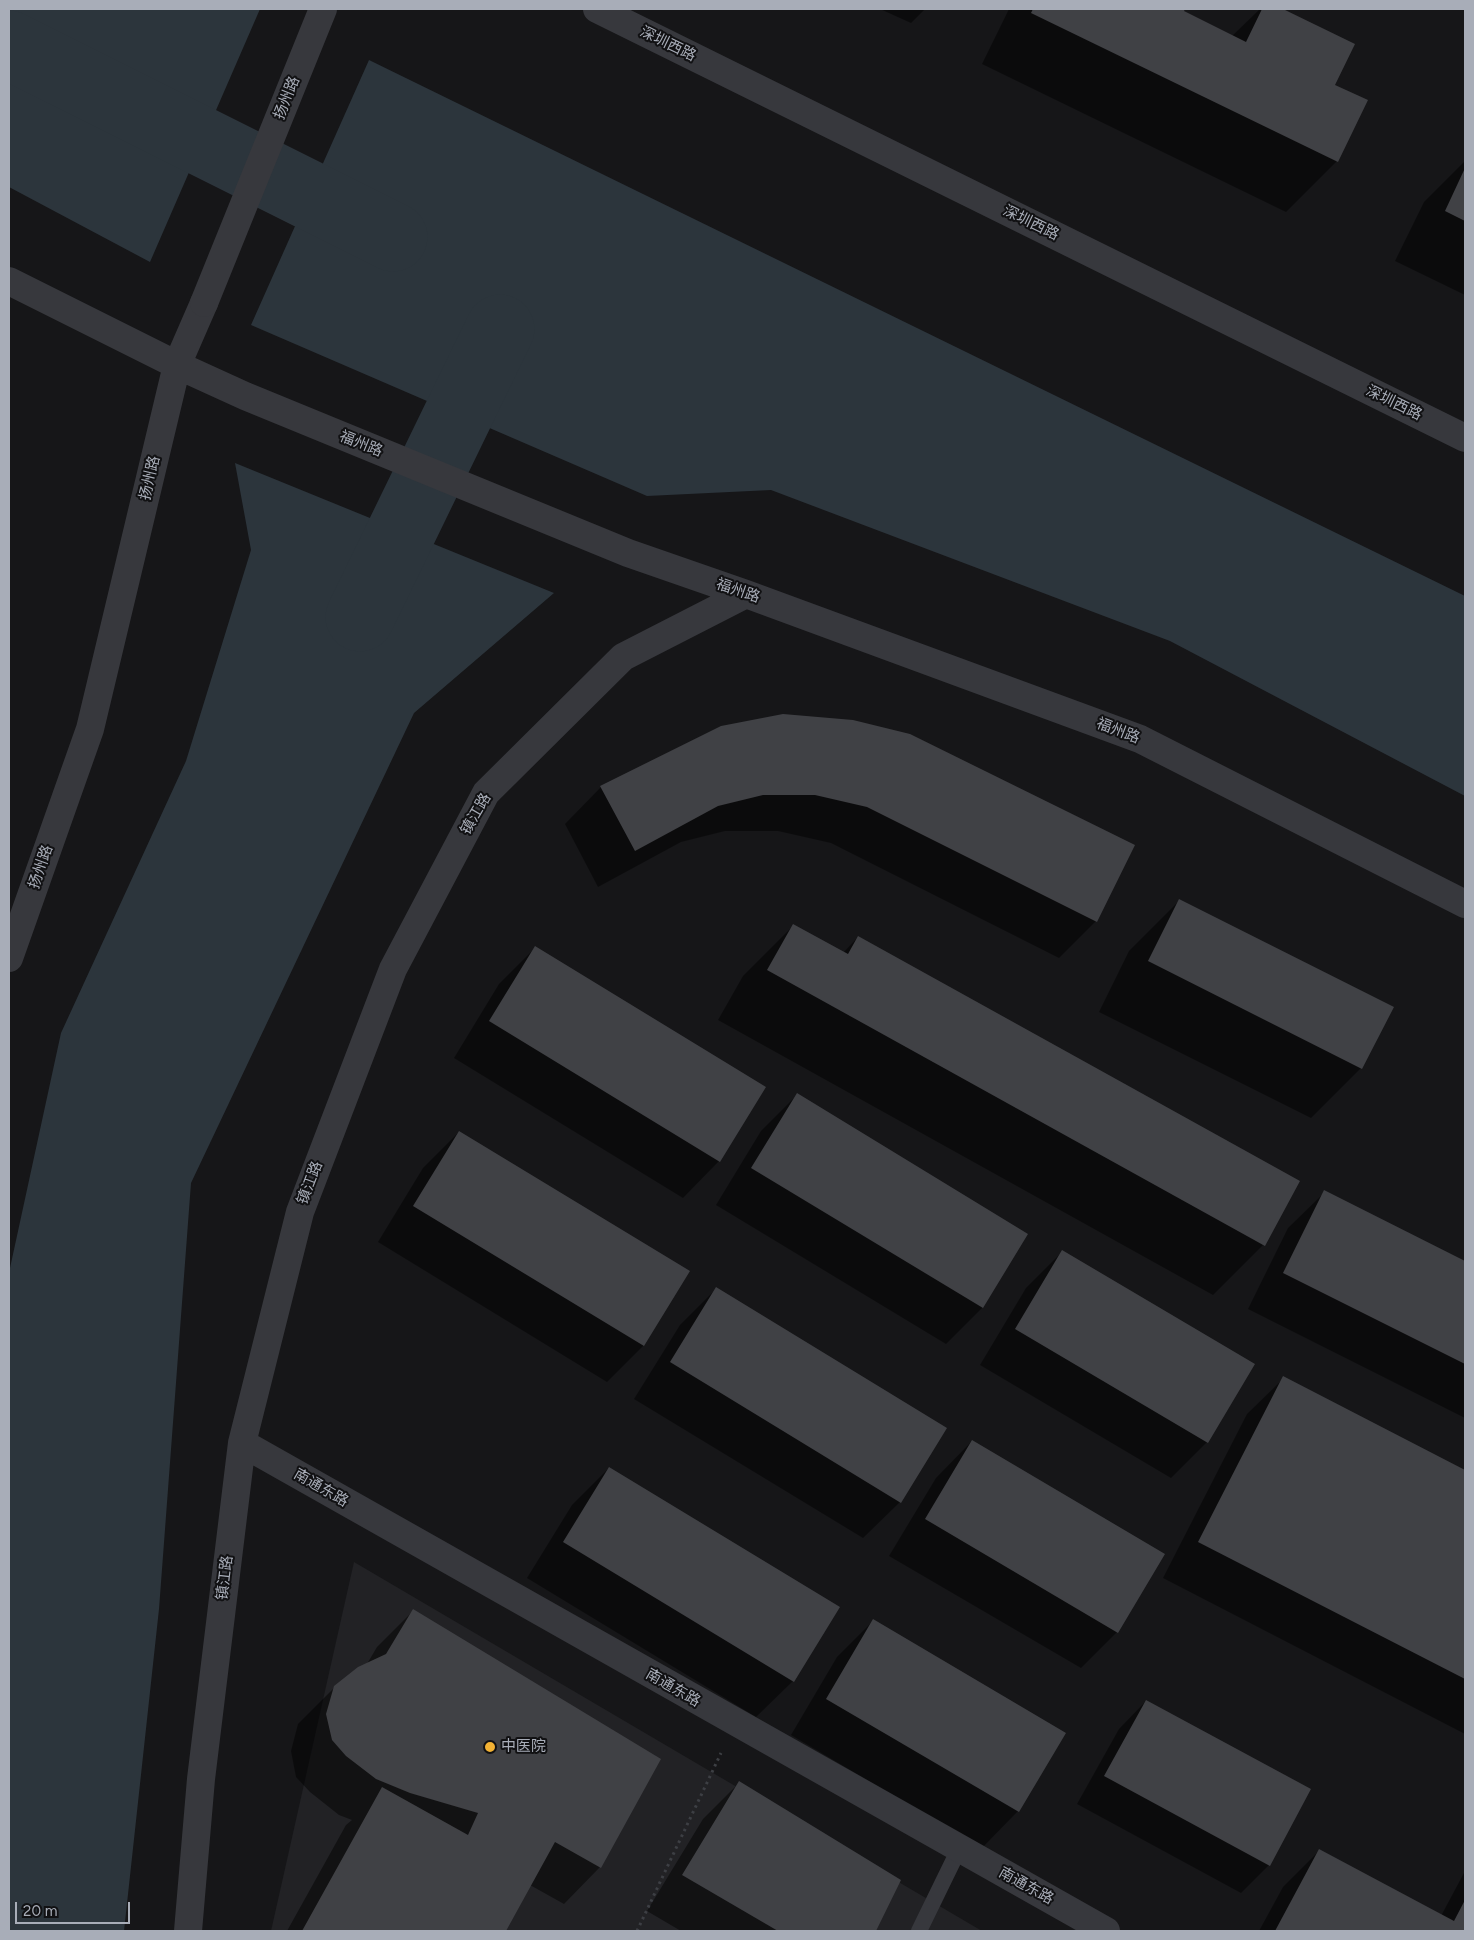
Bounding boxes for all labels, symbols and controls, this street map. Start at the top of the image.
street label: 深圳西路 [637,23,699,65]
street label: 扬州路 [270,74,304,122]
street label: 深圳西路 [1000,202,1062,244]
street label: 深圳西路 [1363,382,1425,424]
street label: 福州路 [337,427,385,461]
street label: 扬州路 [136,454,164,502]
street label: 福州路 [714,575,762,607]
street label: 福州路 [1094,715,1142,747]
street label: 镇江路 [457,790,495,838]
street label: 扬州路 [25,843,57,891]
street label: 镇江路 [294,1159,326,1207]
street label: 南通东路 [291,1465,351,1511]
street label: 镇江路 [213,1555,237,1601]
street label: 南通东路 [643,1665,703,1711]
place label: 中医院 [501,1738,546,1756]
marker: 中医院 [483,1740,497,1754]
street label: 南通东路 [995,1864,1057,1908]
scale bar [18,1892,132,1924]
text: 20 m [23,1902,57,1920]

